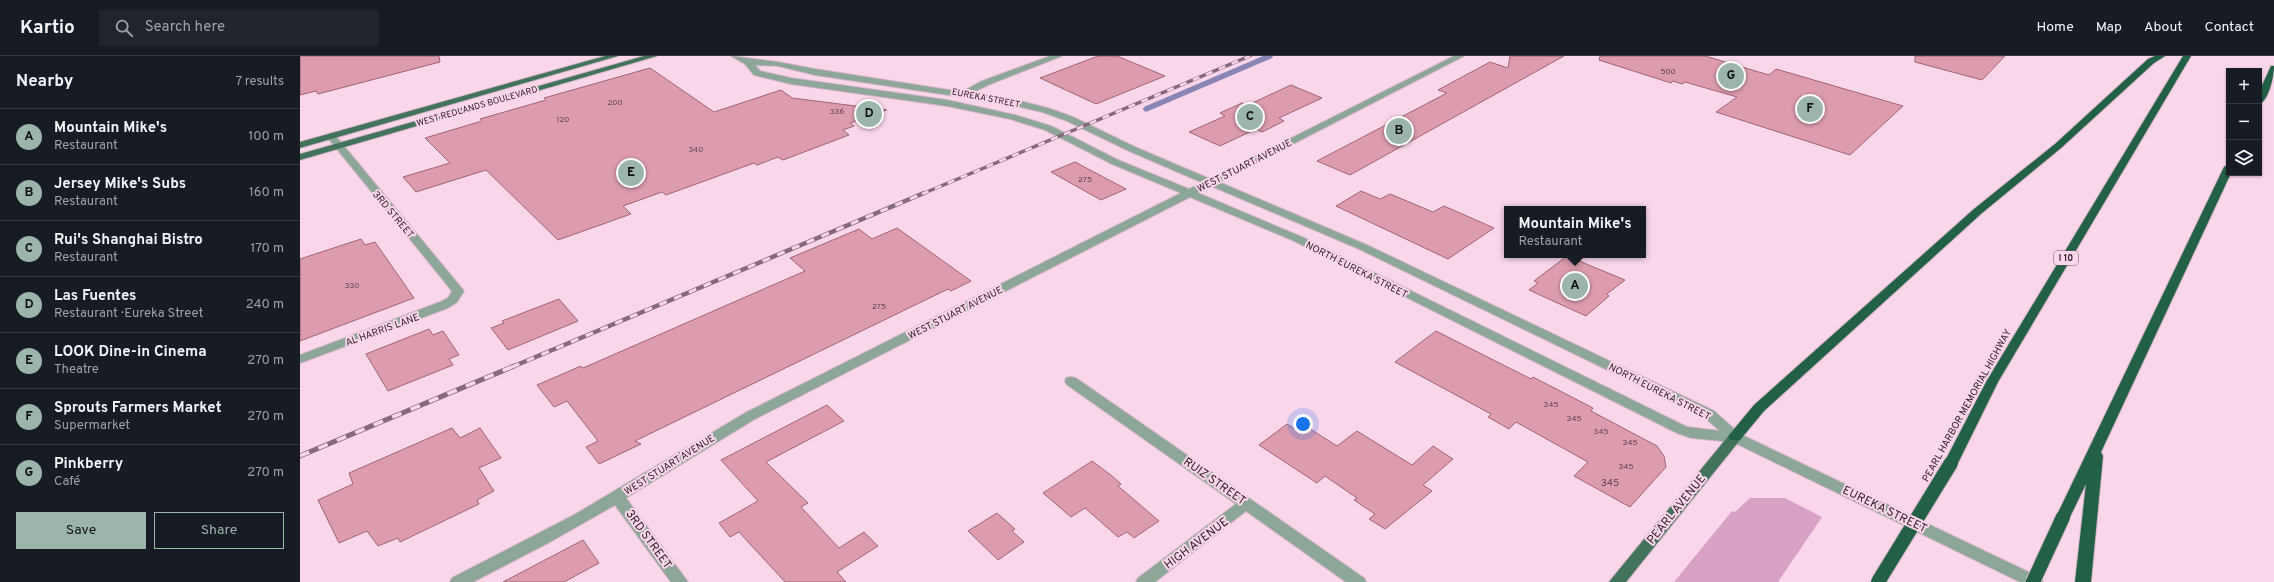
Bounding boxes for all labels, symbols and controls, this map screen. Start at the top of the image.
search box [99,10,379,46]
text: Kartio [20,16,75,40]
icon: search [113,17,135,39]
text: Search here [145,18,225,37]
text: Home [2037,19,2074,36]
text: Map [2096,19,2122,36]
text: About [2144,19,2183,36]
text: Contact [2205,19,2254,36]
pin: G [1718,61,1744,91]
house number: 500 [1660,67,1676,77]
map controls [2226,68,2262,176]
button: + [2226,68,2262,104]
text: Nearby [16,71,73,93]
text: 7 results [235,74,284,90]
street label: WEST REDLANDS BOULEVARD [415,84,539,129]
street label: EUREKA STREET [951,87,1021,110]
pin: F [1797,94,1823,124]
house number: 200 [607,98,623,108]
pin: D [856,99,882,129]
pin: C [1237,102,1263,132]
button: − [2226,104,2262,140]
house number: 336 [830,107,844,117]
house number: 120 [556,115,570,125]
pin: B [1386,116,1412,146]
text: Mountain Mike's [54,119,167,138]
text: A [24,129,34,145]
text: 100 m [248,129,284,145]
street label: WEST STUART AVENUE [1195,137,1294,196]
text: Restaurant [54,138,118,154]
button: layers [2226,140,2262,176]
house number: 340 [689,145,703,155]
pin: E [618,158,644,188]
text: Jersey Mike's Subs [54,175,186,194]
house number: 275 [1078,175,1092,185]
text: B [25,185,33,201]
text: 160 m [249,185,284,201]
street label: 3RD STREET [369,189,417,241]
text: Restaurant [54,194,118,210]
popup [1504,206,1646,258]
text: Mountain Mike's [1518,215,1632,234]
text: Rui's Shanghai Bistro [54,231,203,250]
text: Restaurant [1518,234,1583,250]
street label: NORTH EUREKA STREET [1303,239,1410,302]
text: C [25,241,33,257]
text: 170 m [250,241,284,257]
text: Restaurant [54,250,118,266]
road number: I 10 [2054,251,2078,265]
pin: A [1562,271,1588,301]
house number: 330 [345,281,359,291]
street label: WEST STUART AVENUE [906,284,1005,343]
text: Las Fuentes [54,287,137,306]
text: D [24,297,34,313]
text: 240 m [246,297,284,313]
house number: 275 [872,302,886,312]
text: Restaurant · Eureka Street [54,306,203,322]
street label: AL HARRIS LANE [344,311,421,350]
street label: PEARL HARBOR MEMORIAL HIGHWAY [1920,327,2015,484]
text: LOOK Dine-in Cinema [54,343,207,362]
text: E [25,353,33,369]
text: 270 m [247,353,284,369]
street label: NORTH EUREKA STREET [1606,361,1713,424]
text: Theatre [54,362,99,378]
text: Sprouts Farmers Market [54,399,222,418]
house number: 345 [1544,400,1558,410]
text: F [25,409,33,425]
text: 270 m [247,409,284,425]
your location [1293,414,1313,434]
house number: 345 [1567,414,1581,424]
text: Supermarket [54,418,130,434]
house number: 345 [1594,427,1608,437]
street label: WEST STUART AVENUE [622,432,718,498]
house number: 345 [1623,438,1637,448]
street label: RUIZ STREET [1180,454,1249,509]
text: Pinkberry [54,455,123,474]
house number: 345 [1619,462,1633,472]
text: G [25,465,33,481]
text: 270 m [247,465,284,481]
street label: PEARL AVENUE [1644,471,1710,548]
text: Café [54,474,80,490]
house number: 345 [1601,477,1619,490]
street label: EUREKA STREET [1840,483,1929,537]
street label: 3RD STREET [621,507,675,572]
button: Save [16,512,146,549]
button: Share [154,512,284,549]
street label: HIGH AVENUE [1161,514,1232,573]

